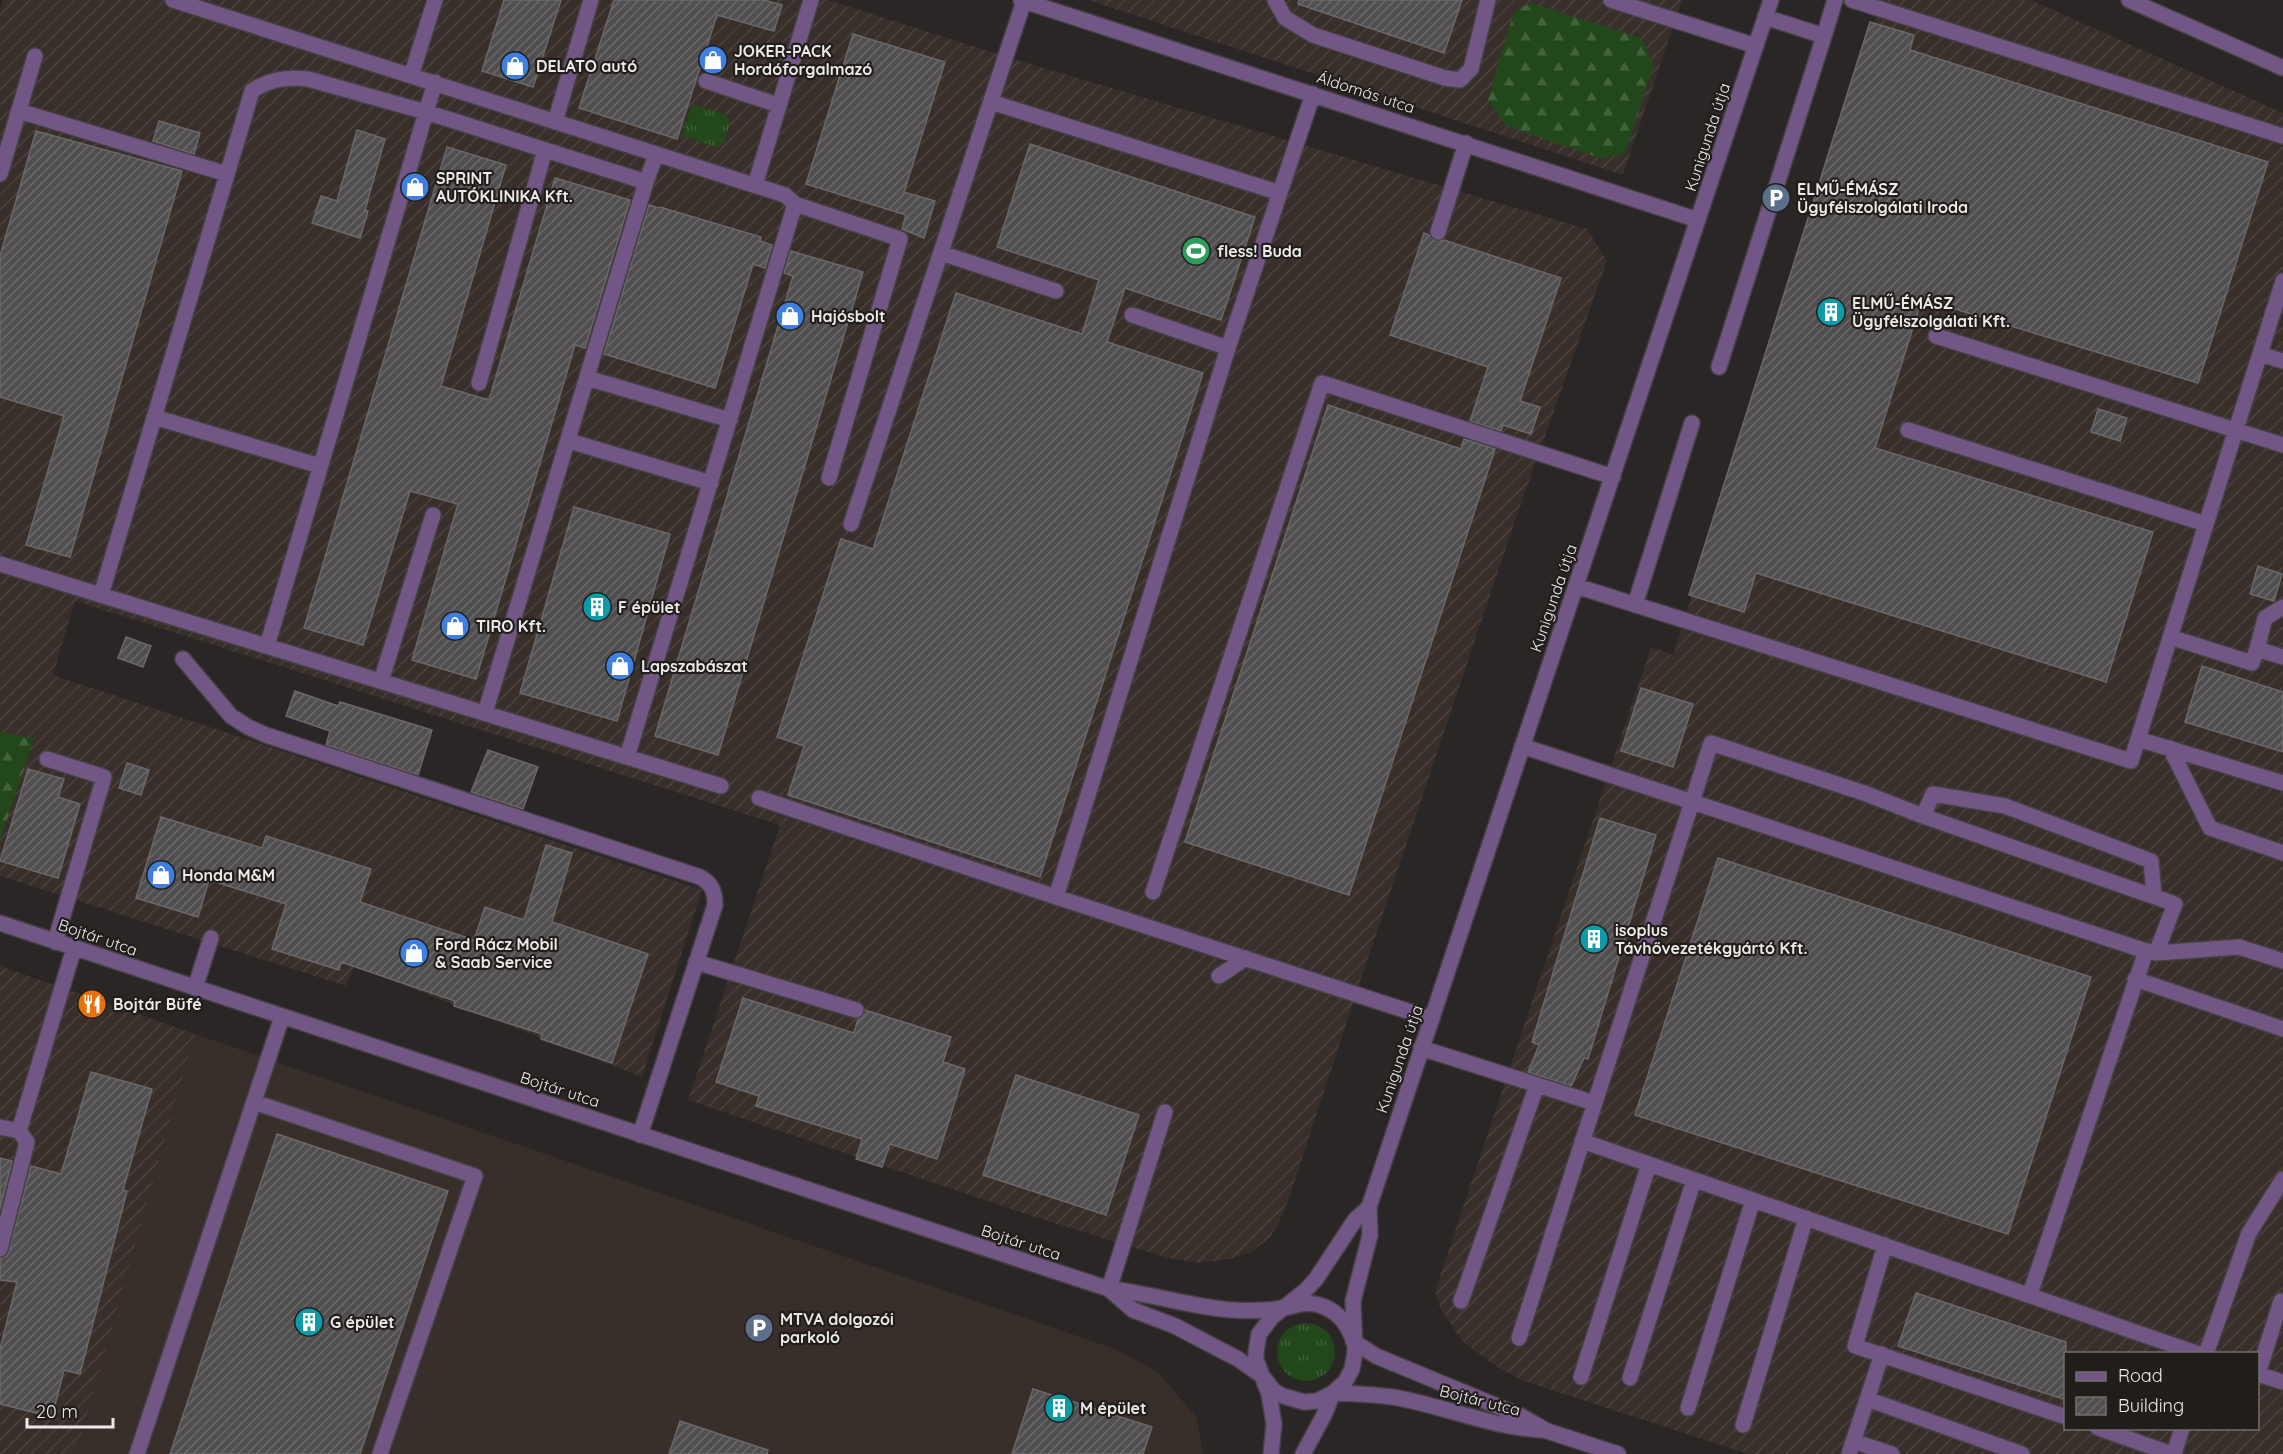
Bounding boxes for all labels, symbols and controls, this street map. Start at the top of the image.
place label: JOKER-PACK Hordóforgalmazó [734,41,872,79]
shop icon: JOKER-PACK Hordóforgalmazó [697,44,729,76]
shop icon: DELATO autó [499,50,531,82]
place label: DELATO autó [536,56,637,76]
street label: Áldomás utca [1314,67,1418,117]
street label: Kunigunda útja [1680,80,1734,194]
place label: SPRINT AUTÓKLINIKA Kft. [436,168,573,206]
shop icon: SPRINT AUTÓKLINIKA Kft. [399,171,431,203]
place label: ELMŰ-ÉMÁSZ Ügyfélszolgálati Iroda [1797,179,1968,217]
parking icon: ELMŰ-ÉMÁSZ Ügyfélszolgálati Iroda [1760,182,1792,214]
sports icon: fless! Buda [1180,235,1212,267]
place label: fless! Buda [1217,241,1302,261]
place label: ELMŰ-ÉMÁSZ Ügyfélszolgálati Kft. [1852,293,2010,331]
building icon: ELMŰ-ÉMÁSZ Ügyfélszolgálati Kft. [1815,296,1847,328]
shop icon: Hajósbolt [774,300,806,332]
place label: Hajósbolt [811,306,886,326]
street label: Kunigunda útja [1525,541,1581,655]
building icon: F épület [581,591,613,623]
place label: F épület [618,597,681,617]
shop icon: TIRO Kft. [439,610,471,642]
place label: TIRO Kft. [476,616,546,636]
shop icon: Lapszabászat [604,650,636,682]
place label: Lapszabászat [641,656,748,676]
shop icon: Honda M&M [145,859,177,891]
place label: Honda M&M [182,865,275,885]
street label: Bojtár utca [56,914,140,960]
place label: isoplus Távhővezetékgyártó Kft. [1615,920,1808,958]
building icon: isoplus Távhővezetékgyártó Kft. [1578,923,1610,955]
place label: Ford Rácz Mobil & Saab Service [435,934,558,972]
shop icon: Ford Rácz Mobil & Saab Service [398,937,430,969]
restaurant icon: Bojtár Büfé [76,988,108,1020]
place label: Bojtár Büfé [113,994,202,1014]
street label: Kunigunda útja [1371,1002,1427,1116]
street label: Bojtár utca [518,1067,602,1111]
street label: Bojtár utca [979,1220,1063,1264]
building icon: G épület [293,1306,325,1338]
place label: MTVA dolgozói parkoló [780,1309,894,1347]
place label: G épület [330,1312,395,1332]
parking icon: MTVA dolgozói parkoló [743,1312,775,1344]
legend [2064,1352,2259,1430]
text: Road [2118,1364,2163,1387]
street label: Bojtár utca [1438,1380,1522,1420]
scale bar [27,1391,112,1429]
building icon: M épület [1043,1392,1075,1424]
text: Building [2118,1394,2184,1417]
place label: M épület [1080,1398,1147,1418]
text: 20 m [36,1400,78,1423]

